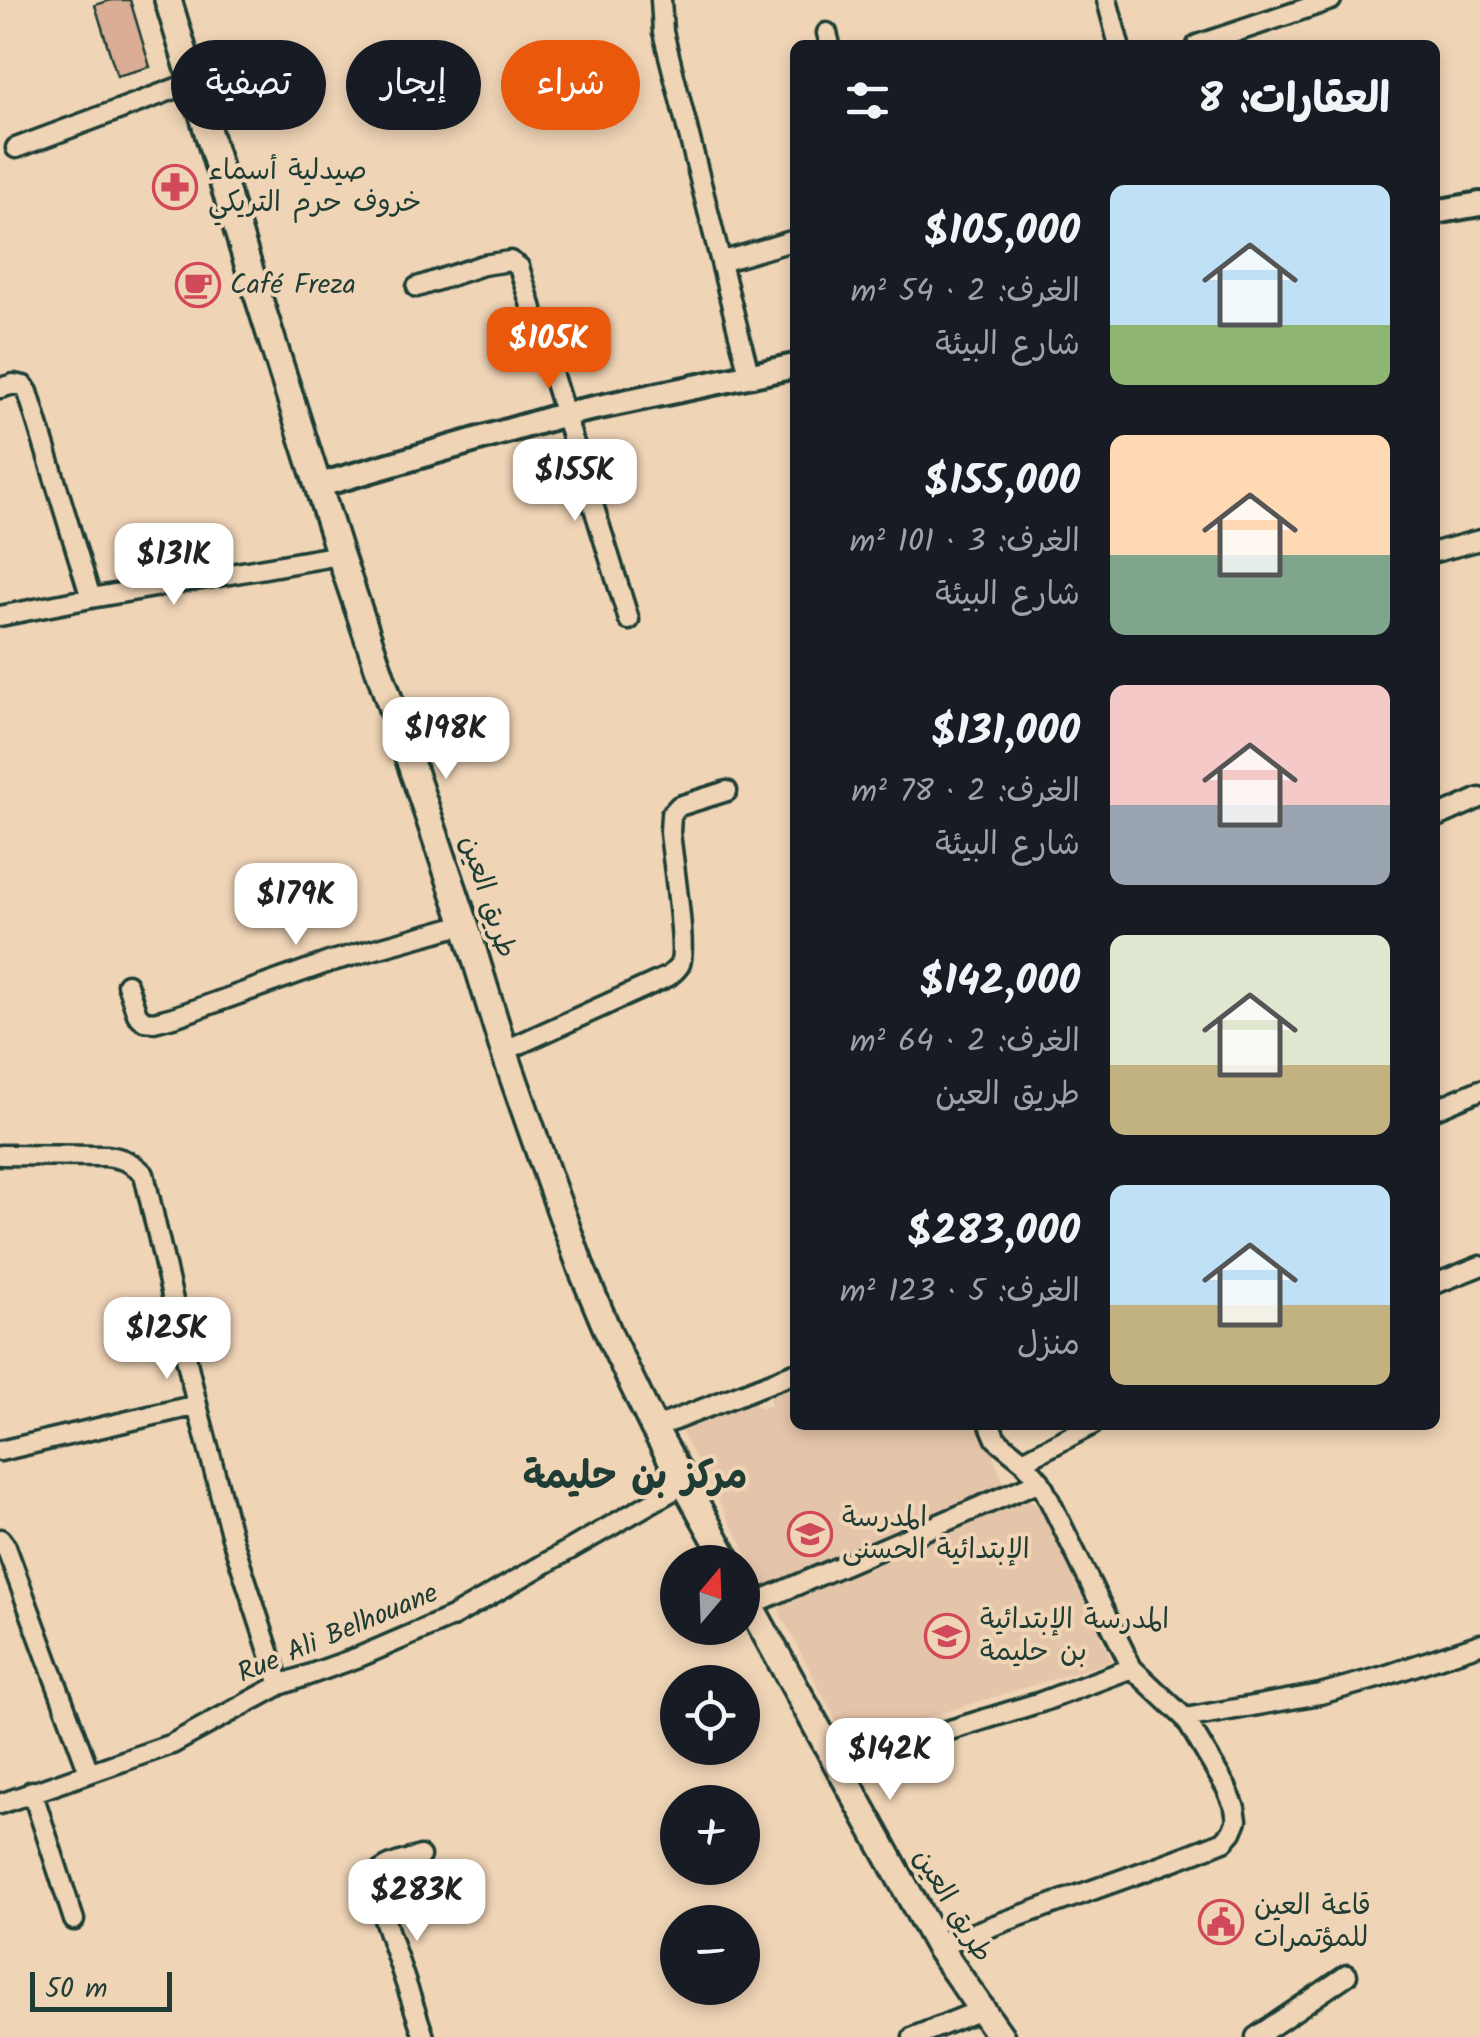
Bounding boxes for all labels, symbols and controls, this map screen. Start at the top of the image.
chip: تصفية [171,40,326,130]
chip: إيجار [346,40,481,130]
chip: شراء [501,40,640,130]
text: العقارات: 8 [1198,67,1390,134]
icon: filters [840,73,895,128]
place label: صيدلية أسماء خروف حرم التريكي [208,149,422,226]
pharmacy icon: صيدلية أسماء خروف حرم التريكي [152,164,198,210]
text: $105,000 [924,199,1080,266]
icon: home [1190,225,1310,345]
cafe icon: Café Freza [175,262,221,308]
place label: Café Freza [230,263,356,308]
text: الغرف: 2 · 54 m² [851,267,1080,318]
pin: $105K [479,307,619,392]
text: $105K [509,314,589,365]
text: شارع البيئة [935,320,1080,371]
pin: $155K [505,439,645,524]
text: $155K [535,446,615,497]
text: $155,000 [924,449,1080,516]
icon: home [1190,475,1310,595]
text: الغرف: 3 · 101 m² [850,517,1080,568]
pin: $131K [104,523,244,608]
text: $131K [136,530,212,581]
text: شارع البيئة [935,570,1080,621]
pin: $198K [376,697,516,782]
text: $131,000 [931,699,1080,766]
text: $198K [405,704,487,755]
icon: home [1190,725,1310,845]
text: الغرف: 2 · 78 m² [851,767,1080,818]
text: شارع البيئة [935,820,1080,871]
street label: طريق العين [446,830,528,964]
pin: $179K [226,863,366,948]
text: $179K [256,870,336,921]
text: $142,000 [919,949,1080,1016]
icon: home [1190,975,1310,1095]
text: الغرف: 2 · 64 m² [850,1017,1080,1068]
text: طريق العين [935,1070,1080,1121]
text: $283,000 [907,1199,1080,1266]
icon: home [1190,1225,1310,1345]
text: الغرف: 5 · 123 m² [840,1267,1080,1318]
pin: $125K [97,1297,237,1382]
text: $125K [126,1304,208,1355]
text: منزل [1017,1320,1080,1371]
district label: مركز بن حليمة [523,1448,747,1508]
place label: المدرسة الإبتدائية الحسنى [842,1496,1030,1573]
school or university icon: المدرسة الإبتدائية الحسنى [787,1511,833,1557]
north arrow [660,1545,760,1645]
map controls [660,1545,760,2005]
street label: Rue Ali Belhouane [230,1571,446,1697]
place label: المدرسة الإبتدائية بن حليمة [980,1598,1169,1675]
school or university icon: المدرسة الإبتدائية بن حليمة [924,1613,970,1659]
button: locate [660,1665,760,1765]
pin: $142K [820,1718,960,1803]
text: $142K [848,1725,932,1776]
button: + [660,1785,760,1885]
street label: طريق العين [900,1840,1004,1972]
pin: $283K [347,1859,487,1944]
text: $283K [370,1866,464,1917]
place label: قاعة العين للمؤتمرات [1254,1884,1371,1961]
public building icon: قاعة العين للمؤتمرات [1198,1899,1244,1945]
button: − [660,1905,760,2005]
scale bar [30,1967,172,2012]
text: 50 m [45,1967,108,2012]

